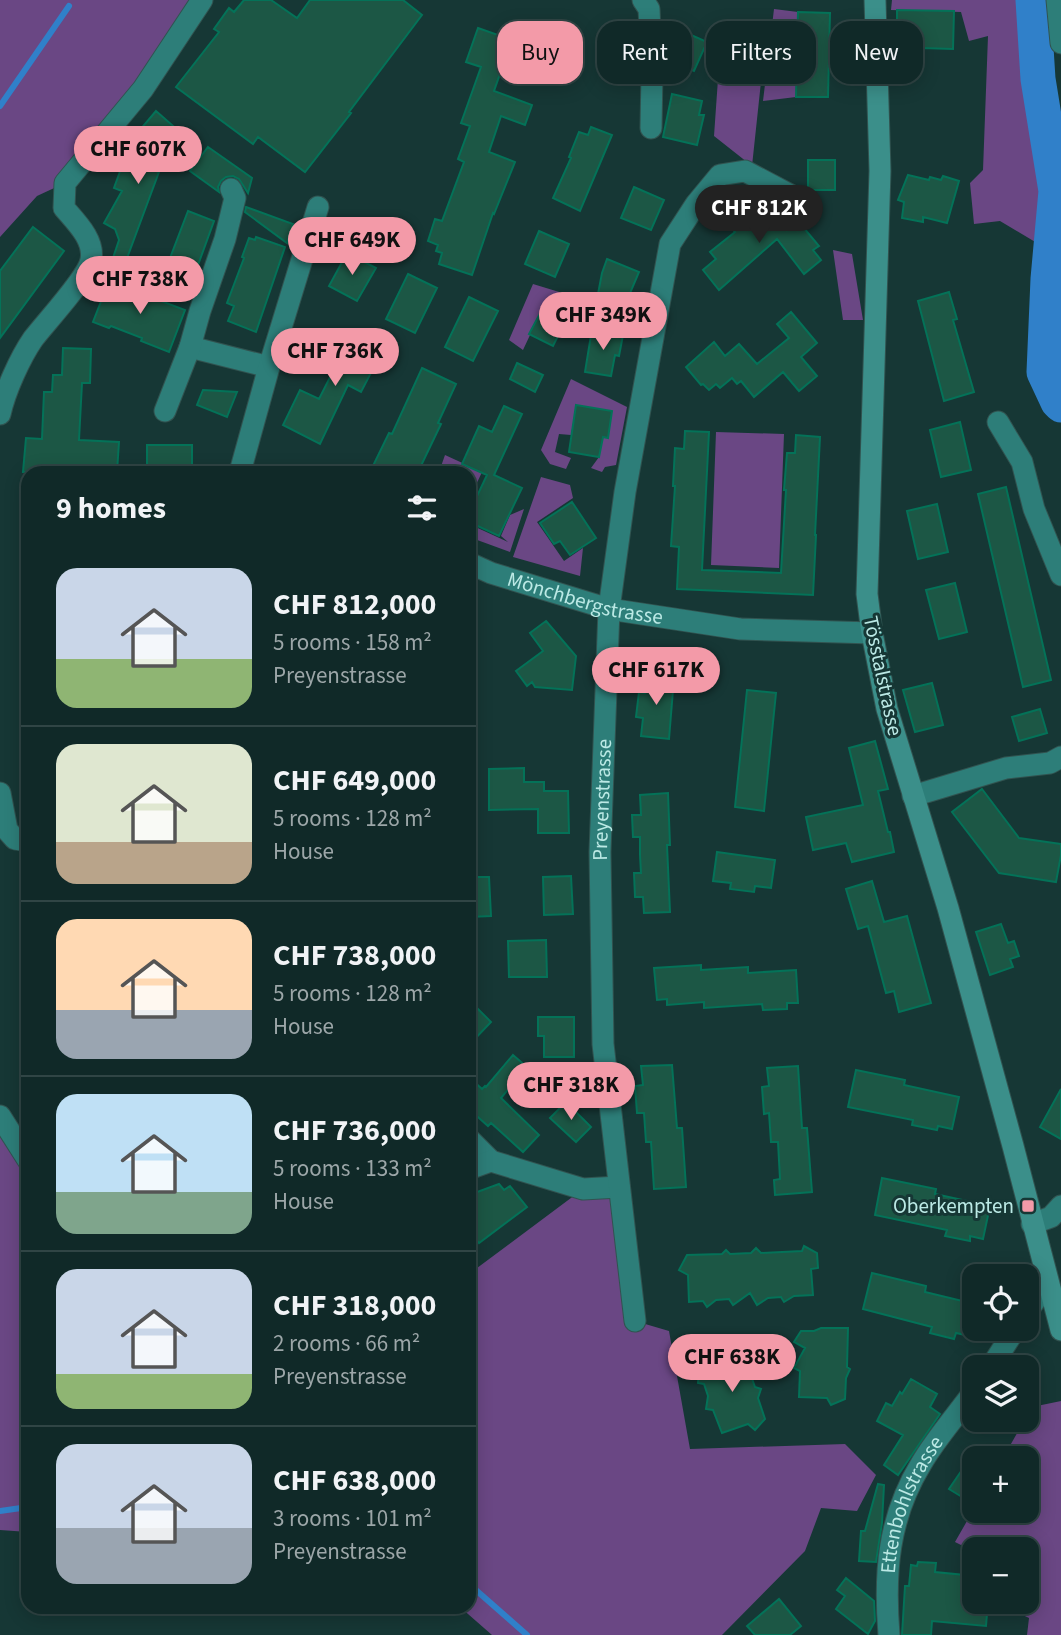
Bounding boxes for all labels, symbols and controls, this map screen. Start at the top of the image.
chip: Buy [497,21,583,84]
chip: Rent [597,21,692,84]
chip: Filters [706,21,816,84]
chip: New [830,21,923,84]
pin: CHF 607K [66,127,210,186]
text: CHF 607K [90,132,186,165]
pin: CHF 812K [687,186,831,245]
text: CHF 812K [711,191,807,224]
pin: CHF 649K [280,218,424,277]
text: CHF 649K [304,223,400,256]
pin: CHF 738K [68,256,212,316]
text: CHF 738K [92,262,188,295]
pin: CHF 349K [531,292,675,352]
text: CHF 349K [555,298,651,331]
pin: CHF 736K [263,328,407,388]
text: CHF 736K [287,334,383,367]
text: 9 homes [56,487,166,530]
icon: filters [403,489,441,527]
street label: Mönchbergstrasse [504,564,665,632]
text: CHF 812,000 [273,583,436,626]
icon: home [112,596,196,680]
street label: Tösstalstrasse [856,613,910,739]
text: 5 rooms · 158 m² [273,626,432,659]
pin: CHF 617K [584,648,728,707]
text: CHF 617K [608,653,704,686]
text: Preyenstrasse [273,659,407,692]
street label: Preyenstrasse [585,738,619,861]
text: CHF 649,000 [273,759,436,802]
icon: home [112,772,196,856]
text: 5 rooms · 128 m² [273,802,432,835]
text: House [273,835,334,868]
text: CHF 738,000 [273,934,436,977]
icon: home [112,947,196,1031]
text: 5 rooms · 128 m² [273,977,432,1010]
text: House [273,1010,334,1043]
pin: CHF 318K [499,1062,643,1122]
text: CHF 318K [523,1068,619,1101]
text: CHF 736,000 [273,1109,436,1152]
icon: home [112,1122,196,1206]
text: 5 rooms · 133 m² [273,1152,432,1185]
text: House [273,1185,334,1218]
place label: Oberkempten [893,1191,1014,1221]
marker: Oberkempten [1020,1198,1036,1214]
map controls [962,1264,1039,1614]
button: locate [962,1264,1039,1341]
text: CHF 318,000 [273,1284,436,1327]
icon: home [112,1297,196,1381]
text: 2 rooms · 66 m² [273,1327,420,1360]
pin: CHF 638K [660,1334,804,1394]
text: CHF 638K [684,1340,780,1373]
button: layers [962,1355,1039,1432]
text: Preyenstrasse [273,1360,407,1393]
street label: Ettenbohlstrasse [873,1429,950,1575]
button: + [962,1446,1039,1523]
text: CHF 638,000 [273,1459,436,1502]
icon: home [112,1472,196,1556]
text: 3 rooms · 101 m² [273,1502,432,1535]
text: Preyenstrasse [273,1535,407,1568]
button: − [962,1537,1039,1614]

